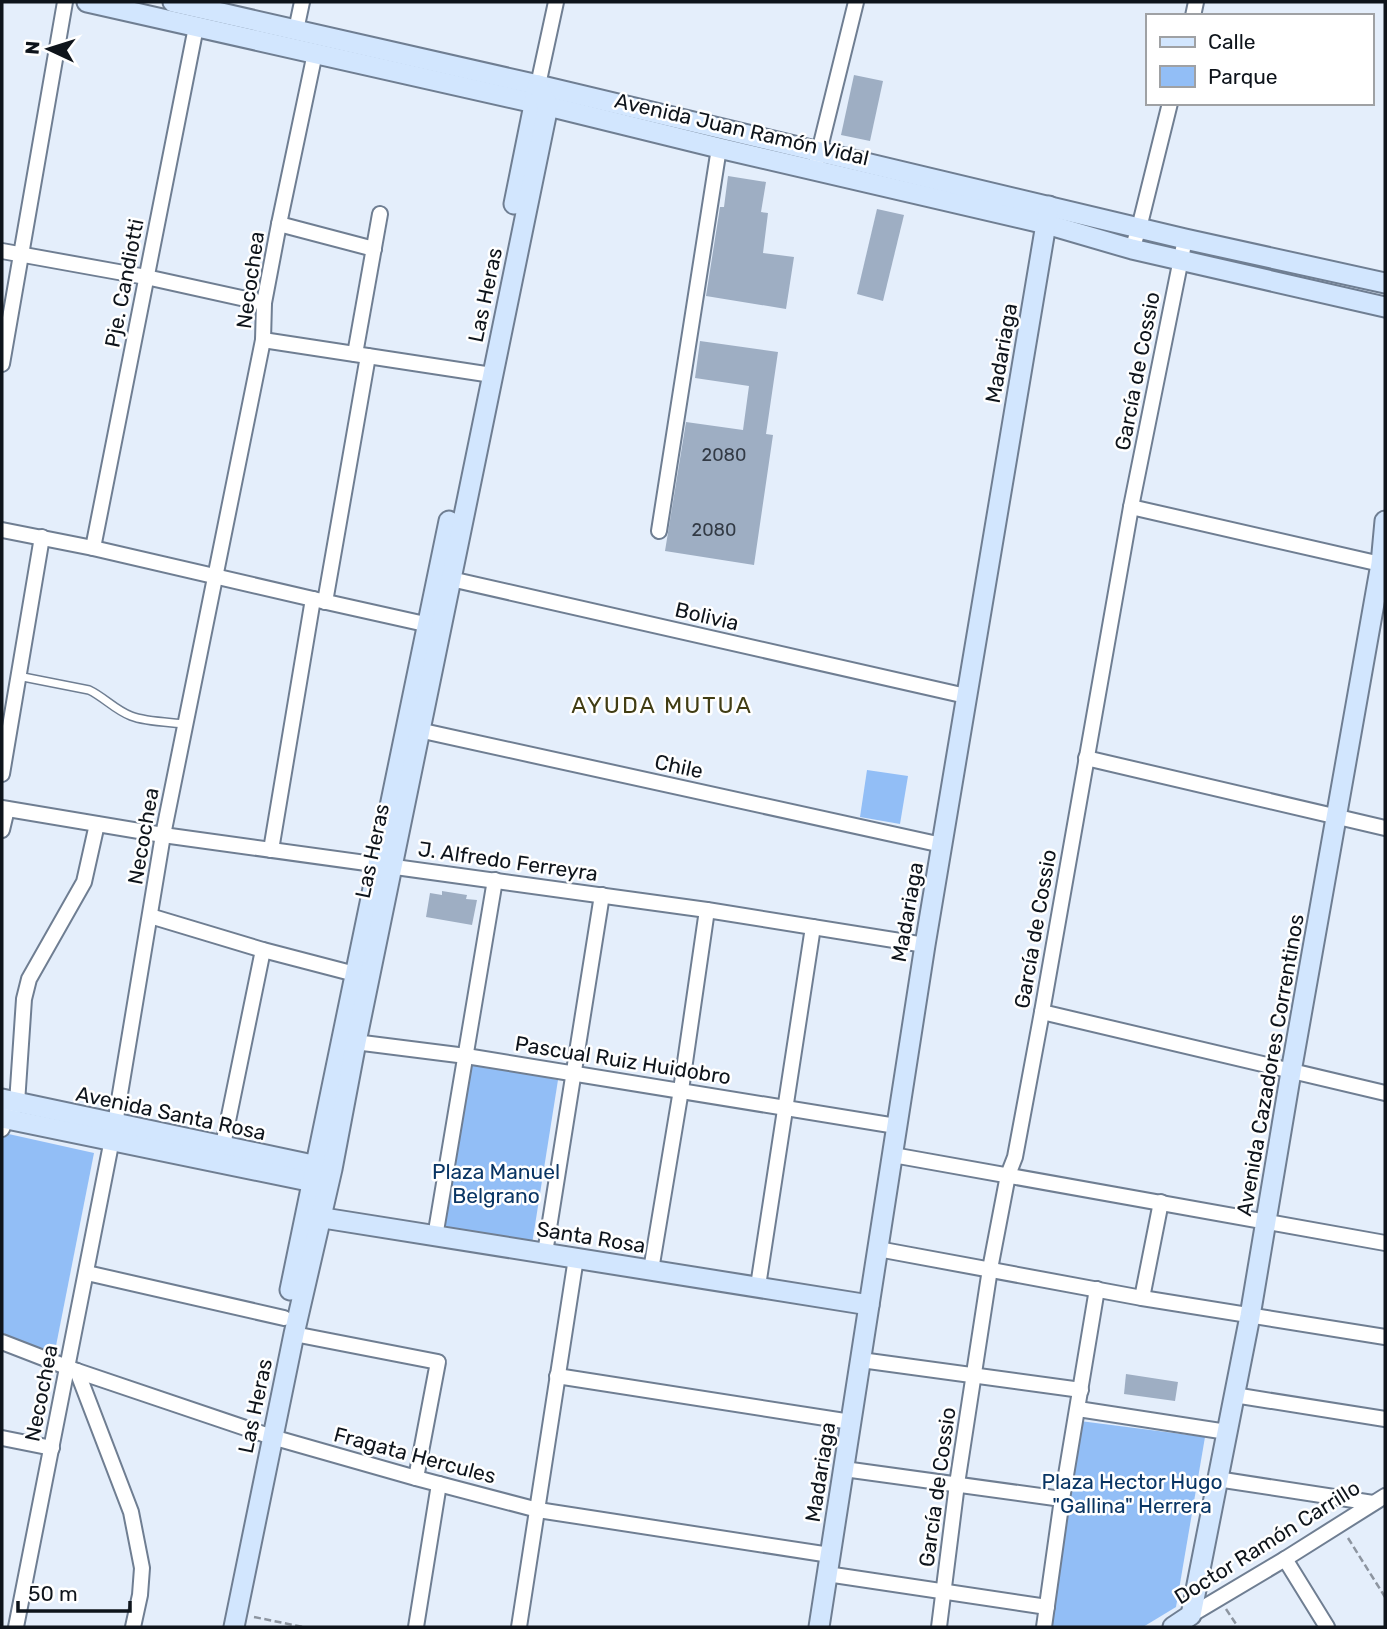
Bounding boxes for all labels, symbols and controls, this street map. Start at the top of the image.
north arrow [14,14,84,84]
legend [1146,14,1373,105]
text: Calle [1208,29,1256,54]
text: N [21,40,44,55]
text: Parque [1208,64,1278,89]
street label: Avenida Juan Ramón Vidal [612,88,872,170]
street label: Pje. Candiotti [99,217,149,349]
street label: Necochea [231,230,269,330]
street label: Las Heras [463,245,507,345]
street label: García de Cossio [1109,290,1165,452]
street label: Madariaga [980,301,1022,405]
house number: 2080 [702,444,746,466]
house number: 2080 [692,519,736,541]
street label: Bolivia [673,597,741,635]
district label: AYUDA MUTUA [571,691,753,719]
street label: Chile [653,749,705,783]
street label: Necochea [122,786,164,886]
street label: Las Heras [350,801,394,901]
street label: J. Alfredo Ferreyra [417,836,599,886]
street label: García de Cossio [1009,848,1061,1010]
street label: Madariaga [886,860,928,964]
street label: Avenida Cazadores Correntinos [1231,912,1309,1218]
street label: Pascual Ruiz Huidobro [513,1031,733,1089]
street label: Avenida Santa Rosa [74,1081,268,1145]
park label: Plaza Manuel Belgrano [432,1159,560,1208]
street label: Santa Rosa [535,1216,647,1258]
street label: Necochea [19,1343,63,1443]
street label: Las Heras [233,1356,277,1456]
street label: García de Cossio [913,1406,961,1568]
street label: Madariaga [800,1420,840,1524]
street label: Fragata Hercules [331,1421,499,1489]
park label: Plaza Hector Hugo "Gallina" Herrera [1041,1469,1223,1518]
street label: Doctor Ramón Carrillo [1170,1475,1364,1609]
scale bar [18,1570,130,1614]
text: 50 m [28,1581,78,1606]

